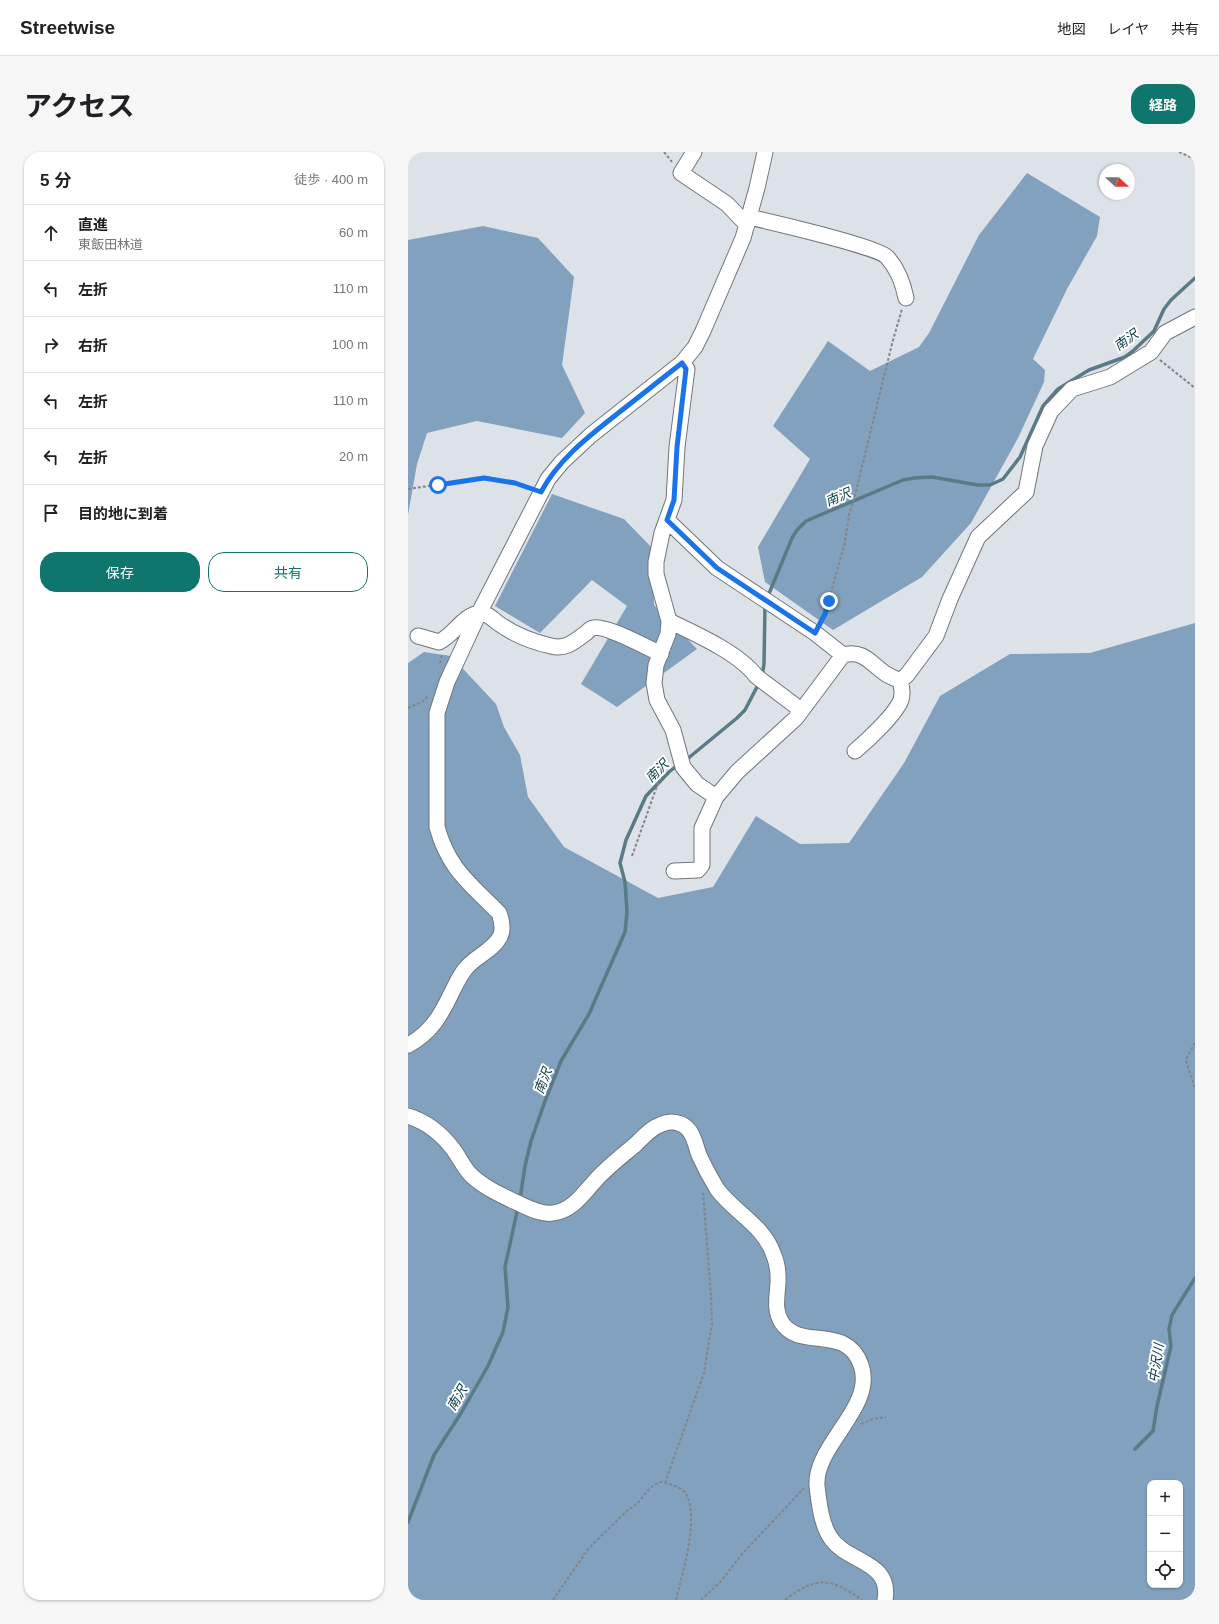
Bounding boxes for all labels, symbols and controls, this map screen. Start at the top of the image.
text: Streetwise [20,17,115,38]
text: 地図 [1057,21,1085,37]
text: レイヤ [1107,21,1149,37]
text: 共有 [1171,21,1199,37]
button: 経路 [1131,84,1195,124]
text: アクセス [24,91,135,122]
north arrow [1099,164,1135,200]
text: 5 分 [40,171,71,190]
text: 徒歩 · 400 m [294,172,368,187]
text: 直進 [78,216,108,233]
icon: ahead [40,222,62,244]
text: 60 m [339,225,368,240]
text: 東飯田林道 [78,237,143,252]
icon: left [40,278,62,300]
text: 左折 [78,281,108,298]
text: 110 m [333,281,368,296]
water label: 南沢 [1111,325,1143,354]
icon: right [40,334,62,356]
text: 右折 [78,337,108,354]
text: 100 m [332,337,368,352]
icon: left [40,390,62,412]
text: 左折 [78,393,108,410]
text: 110 m [333,393,368,408]
icon: left [40,446,62,468]
text: 左折 [78,449,108,466]
text: 20 m [339,449,368,464]
route start [429,476,447,494]
water label: 南沢 [823,484,855,509]
icon: arrive [40,502,62,524]
text: 目的地に到着 [78,505,168,522]
button: 保存 [40,552,200,592]
button: 共有 [208,552,368,592]
route end [820,592,838,610]
water label: 南沢 [642,755,673,786]
water label: 南沢 [531,1064,555,1096]
water label: 中沢川 [1146,1341,1167,1383]
water label: 南沢 [444,1381,471,1413]
map controls [1147,1480,1183,1588]
button: + [1147,1480,1183,1516]
button: − [1147,1516,1183,1552]
button: locate [1147,1552,1183,1588]

